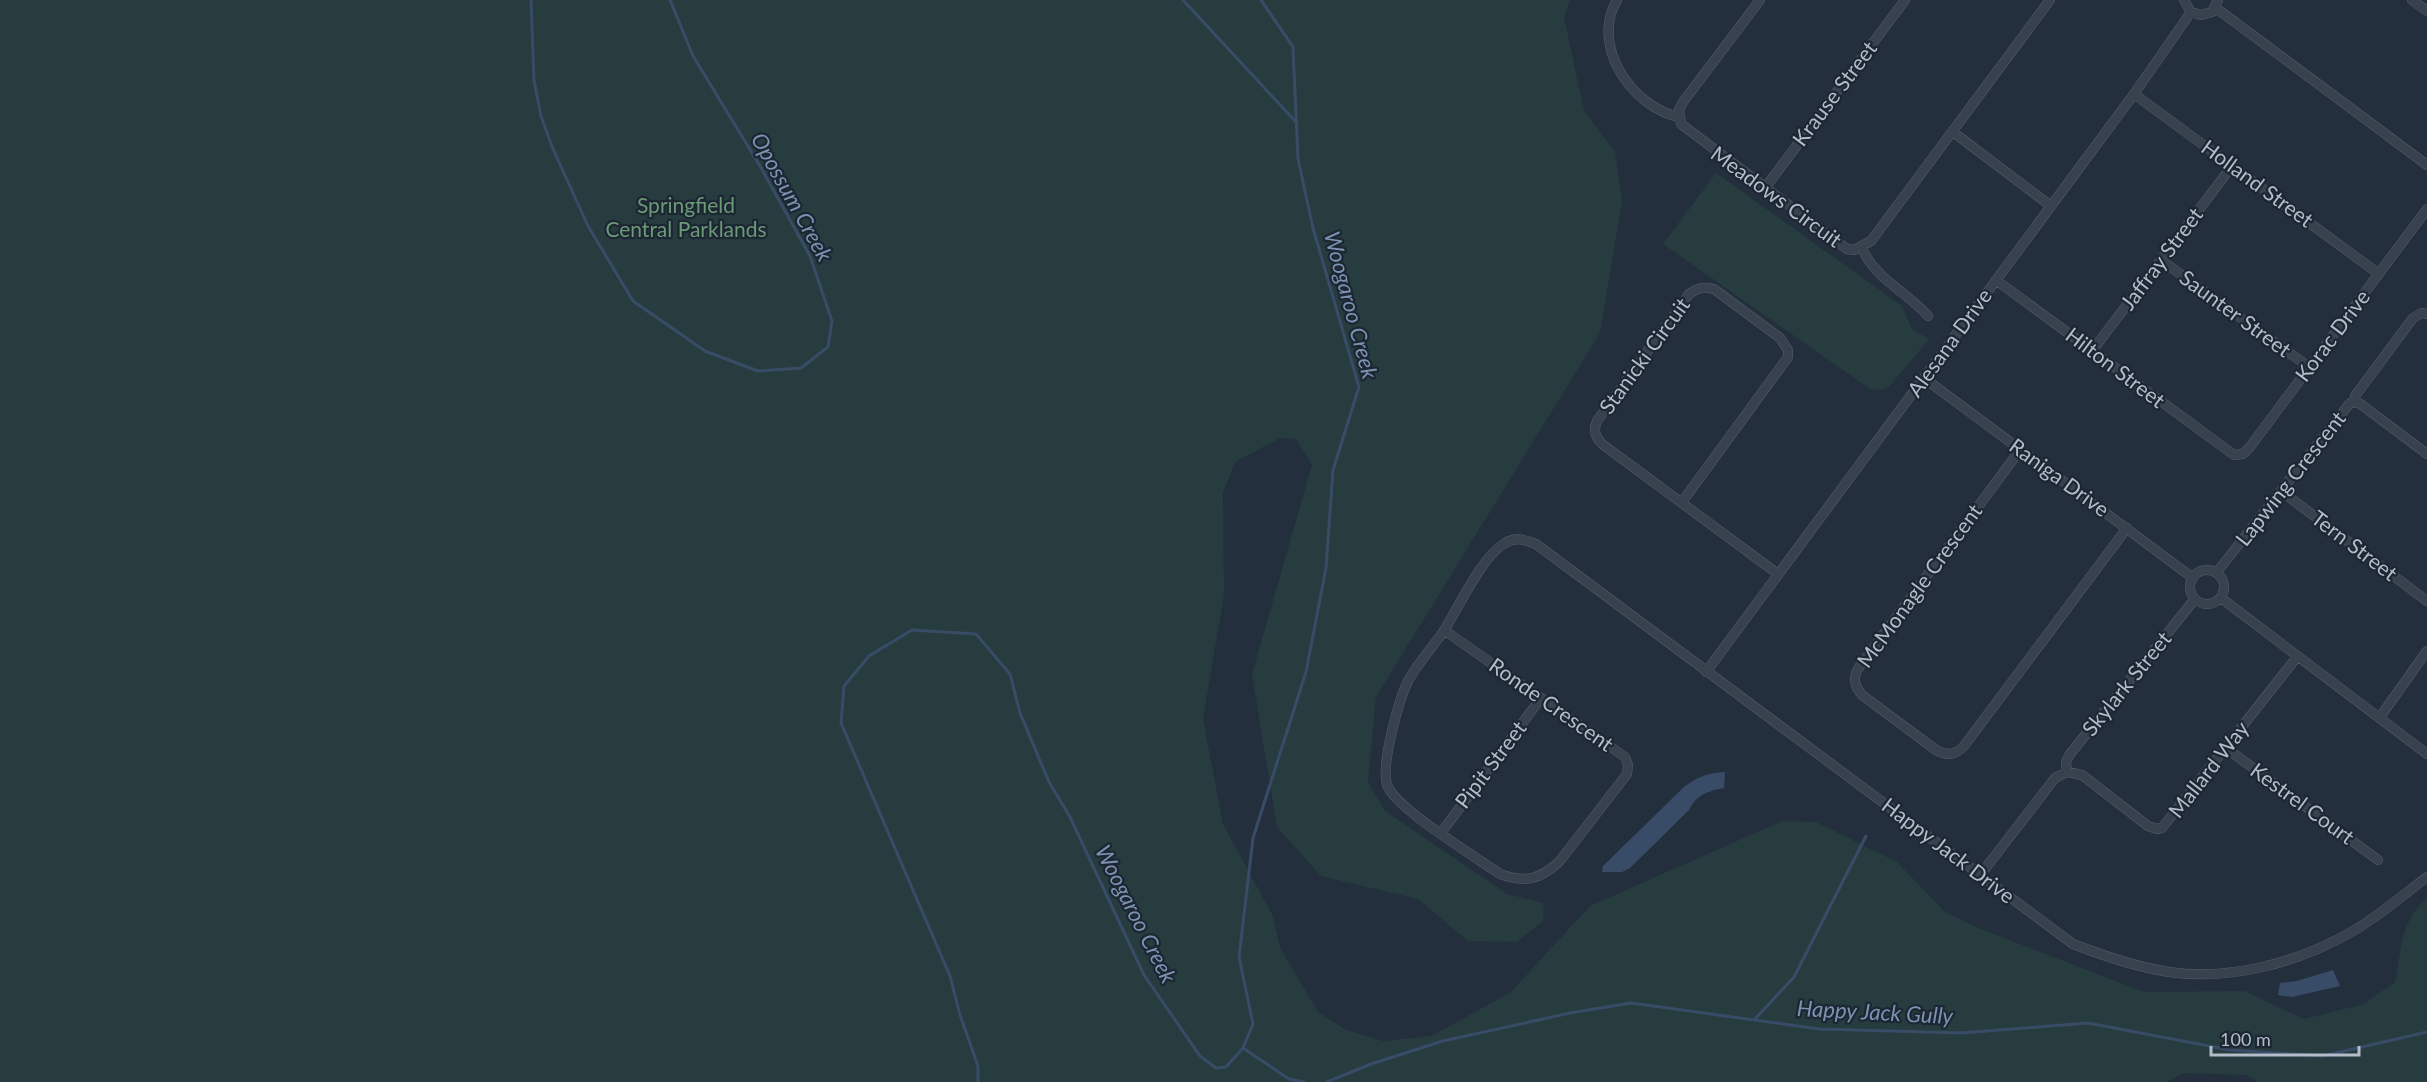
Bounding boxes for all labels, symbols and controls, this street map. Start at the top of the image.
street label: Krause Street [1786,36,1881,150]
water label: Opossum Creek [746,128,839,266]
street label: Holland Street [2197,134,2319,232]
street label: Meadows Circuit [1707,140,1848,252]
park label: Springfield Central Parklands [605,192,767,241]
street label: Jaffray Street [2114,202,2208,314]
water label: Woogaroo Creek [1319,228,1384,382]
street label: Saunter Street [2175,264,2297,362]
street label: Alesana Drive [1901,283,1996,401]
street label: Korac Drive [2289,284,2374,386]
street label: Stanicki Circuit [1593,292,1695,418]
street label: Hilton Street [2061,321,2171,412]
street label: Lapwing Crescent [2230,405,2350,550]
street label: Raniga Drive [2005,432,2115,521]
street label: McMonagle Crescent [1851,498,1987,672]
street label: Tern Street [2307,504,2403,585]
street label: Skylark Street [2076,625,2176,740]
street label: Ronde Crescent [1485,652,1619,756]
street label: Pipit Street [1449,715,1531,813]
street label: Mallard Way [2162,716,2253,822]
street label: Kestrel Court [2246,757,2360,849]
street label: Happy Jack Drive [1878,792,2020,908]
water label: Woogaroo Creek [1090,840,1183,988]
water label: Happy Jack Gully [1796,994,1954,1029]
scale bar [2211,1019,2360,1057]
text: 100 m [2220,1028,2271,1050]

